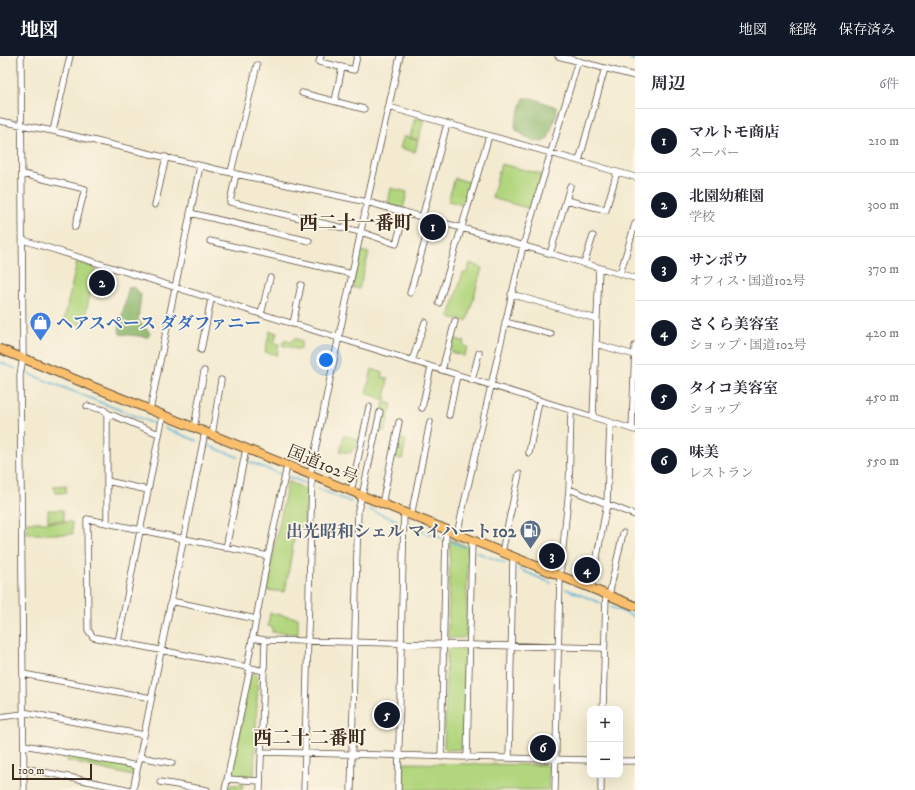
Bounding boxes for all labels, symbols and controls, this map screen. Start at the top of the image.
text: 地図 [20,19,58,42]
text: 地図 [739,21,767,39]
text: 経路 [789,21,817,39]
text: 保存済み [839,21,895,39]
text: 周辺 [651,73,685,95]
text: 6件 [879,76,899,92]
text: マルトモ商店 [689,123,779,142]
text: 1 [662,133,666,149]
text: 210 m [868,133,899,149]
text: スーパー [689,145,740,161]
text: 北園幼稚園 [689,187,764,206]
text: 2 [661,197,667,213]
text: 300 m [868,197,899,213]
text: 学校 [689,209,715,225]
district label: 西二十一番町 [299,212,413,235]
pin: 1 [420,212,446,242]
text: サンポウ [689,251,748,270]
text: 3 [662,261,666,277]
text: 370 m [868,261,899,277]
pin: 2 [89,268,115,298]
text: オフィス · 国道102号 [689,273,805,289]
shop icon: ヘアスペース ダダファニー [28,310,54,343]
place label: ヘアスペース ダダファニー [56,313,261,335]
text: さくら美容室 [689,315,779,334]
text: 4 [660,325,668,341]
text: 420 m [866,325,899,341]
text: ショップ · 国道102号 [689,337,807,353]
your location [316,350,336,370]
text: タイコ美容室 [689,379,778,398]
text: 5 [661,389,667,405]
text: 450 m [866,389,899,405]
text: ショップ [689,401,741,417]
street label: 国道102号 [284,441,361,489]
text: 味美 [689,443,719,462]
text: 6 [661,453,667,469]
text: 550 m [867,453,899,469]
text: レストラン [689,465,754,481]
fuel station icon: 出光昭和シェル マイハート102 [518,518,544,551]
place label: 出光昭和シェル マイハート102 [286,521,517,543]
pin: 3 [539,541,565,571]
pin: 4 [574,555,600,585]
pin: 5 [374,700,400,730]
map controls [587,706,623,778]
button: + [587,706,623,742]
district label: 西二十二番町 [253,727,367,750]
pin: 6 [530,733,556,763]
button: − [587,742,623,778]
scale bar [12,762,92,781]
text: 100 m [18,764,44,778]

